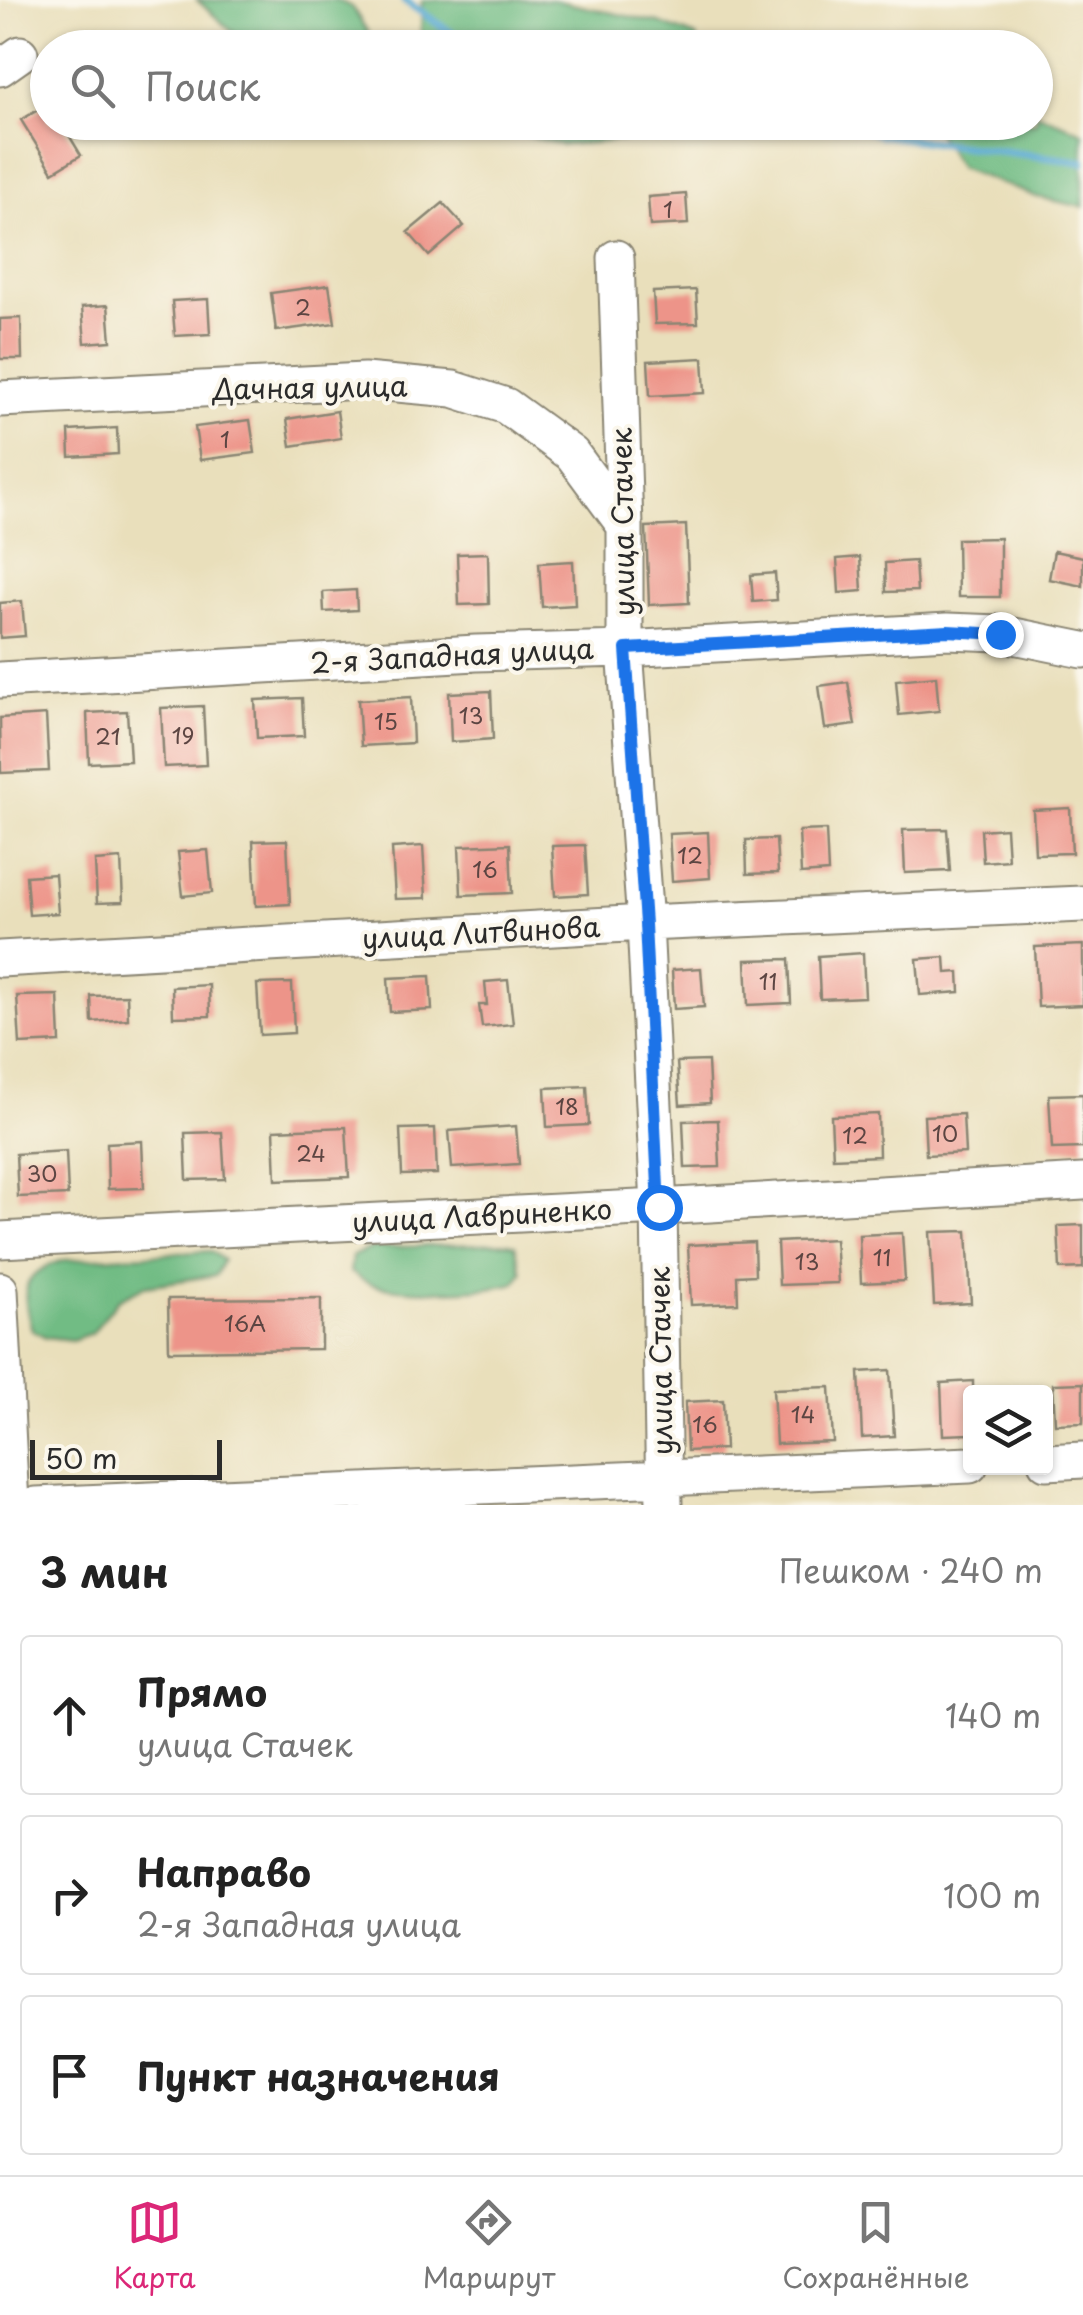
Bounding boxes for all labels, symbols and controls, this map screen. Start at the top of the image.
search box [30,30,1053,140]
text: Поиск [145,57,260,114]
icon: search [65,58,120,113]
house number: 1 [663,192,673,225]
house number: 2 [295,290,311,323]
street label: Дачная улица [211,363,408,410]
house number: 1 [220,422,230,455]
street label: улица Стачек [598,427,645,617]
route end [978,612,1024,658]
street label: 2-я Западная улица [309,626,595,683]
house number: 13 [459,698,483,731]
house number: 15 [374,704,398,737]
house number: 19 [172,718,194,751]
house number: 21 [95,719,121,752]
house number: 12 [677,838,703,871]
house number: 16 [472,852,498,885]
street label: улица Литвинова [361,904,602,959]
house number: 11 [759,964,777,997]
house number: 18 [555,1089,579,1122]
house number: 10 [932,1116,958,1149]
house number: 12 [842,1118,868,1151]
house number: 24 [296,1136,326,1169]
house number: 30 [27,1156,57,1189]
route start [637,1185,683,1231]
street label: улица Лавриненко [351,1186,613,1243]
house number: 11 [873,1240,891,1273]
house number: 13 [795,1244,819,1277]
street label: улица Стачек [636,1266,683,1456]
house number: 16А [224,1306,266,1339]
map controls [963,1385,1053,1475]
button: layers [963,1385,1053,1475]
house number: 14 [791,1397,815,1430]
house number: 16 [692,1407,718,1440]
scale bar [30,1435,222,1480]
text: 50 m [45,1436,118,1479]
text: 3 мин [40,1539,169,1602]
text: Пешком · 240 m [779,1546,1043,1594]
text: Прямо [137,1663,267,1720]
icon: ahead [42,1688,97,1743]
text: 140 m [945,1691,1041,1739]
text: улица Стачек [137,1720,353,1768]
text: Направо [137,1843,311,1900]
icon: right [42,1868,97,1923]
text: 100 m [943,1871,1041,1919]
text: 2-я Западная улица [137,1900,461,1948]
text: Пункт назначения [137,2047,500,2104]
icon: arrive [42,2048,97,2103]
tab: Карта [114,2195,196,2298]
tab: Маршрут [423,2195,555,2298]
tab: Сохранённые [782,2195,969,2298]

